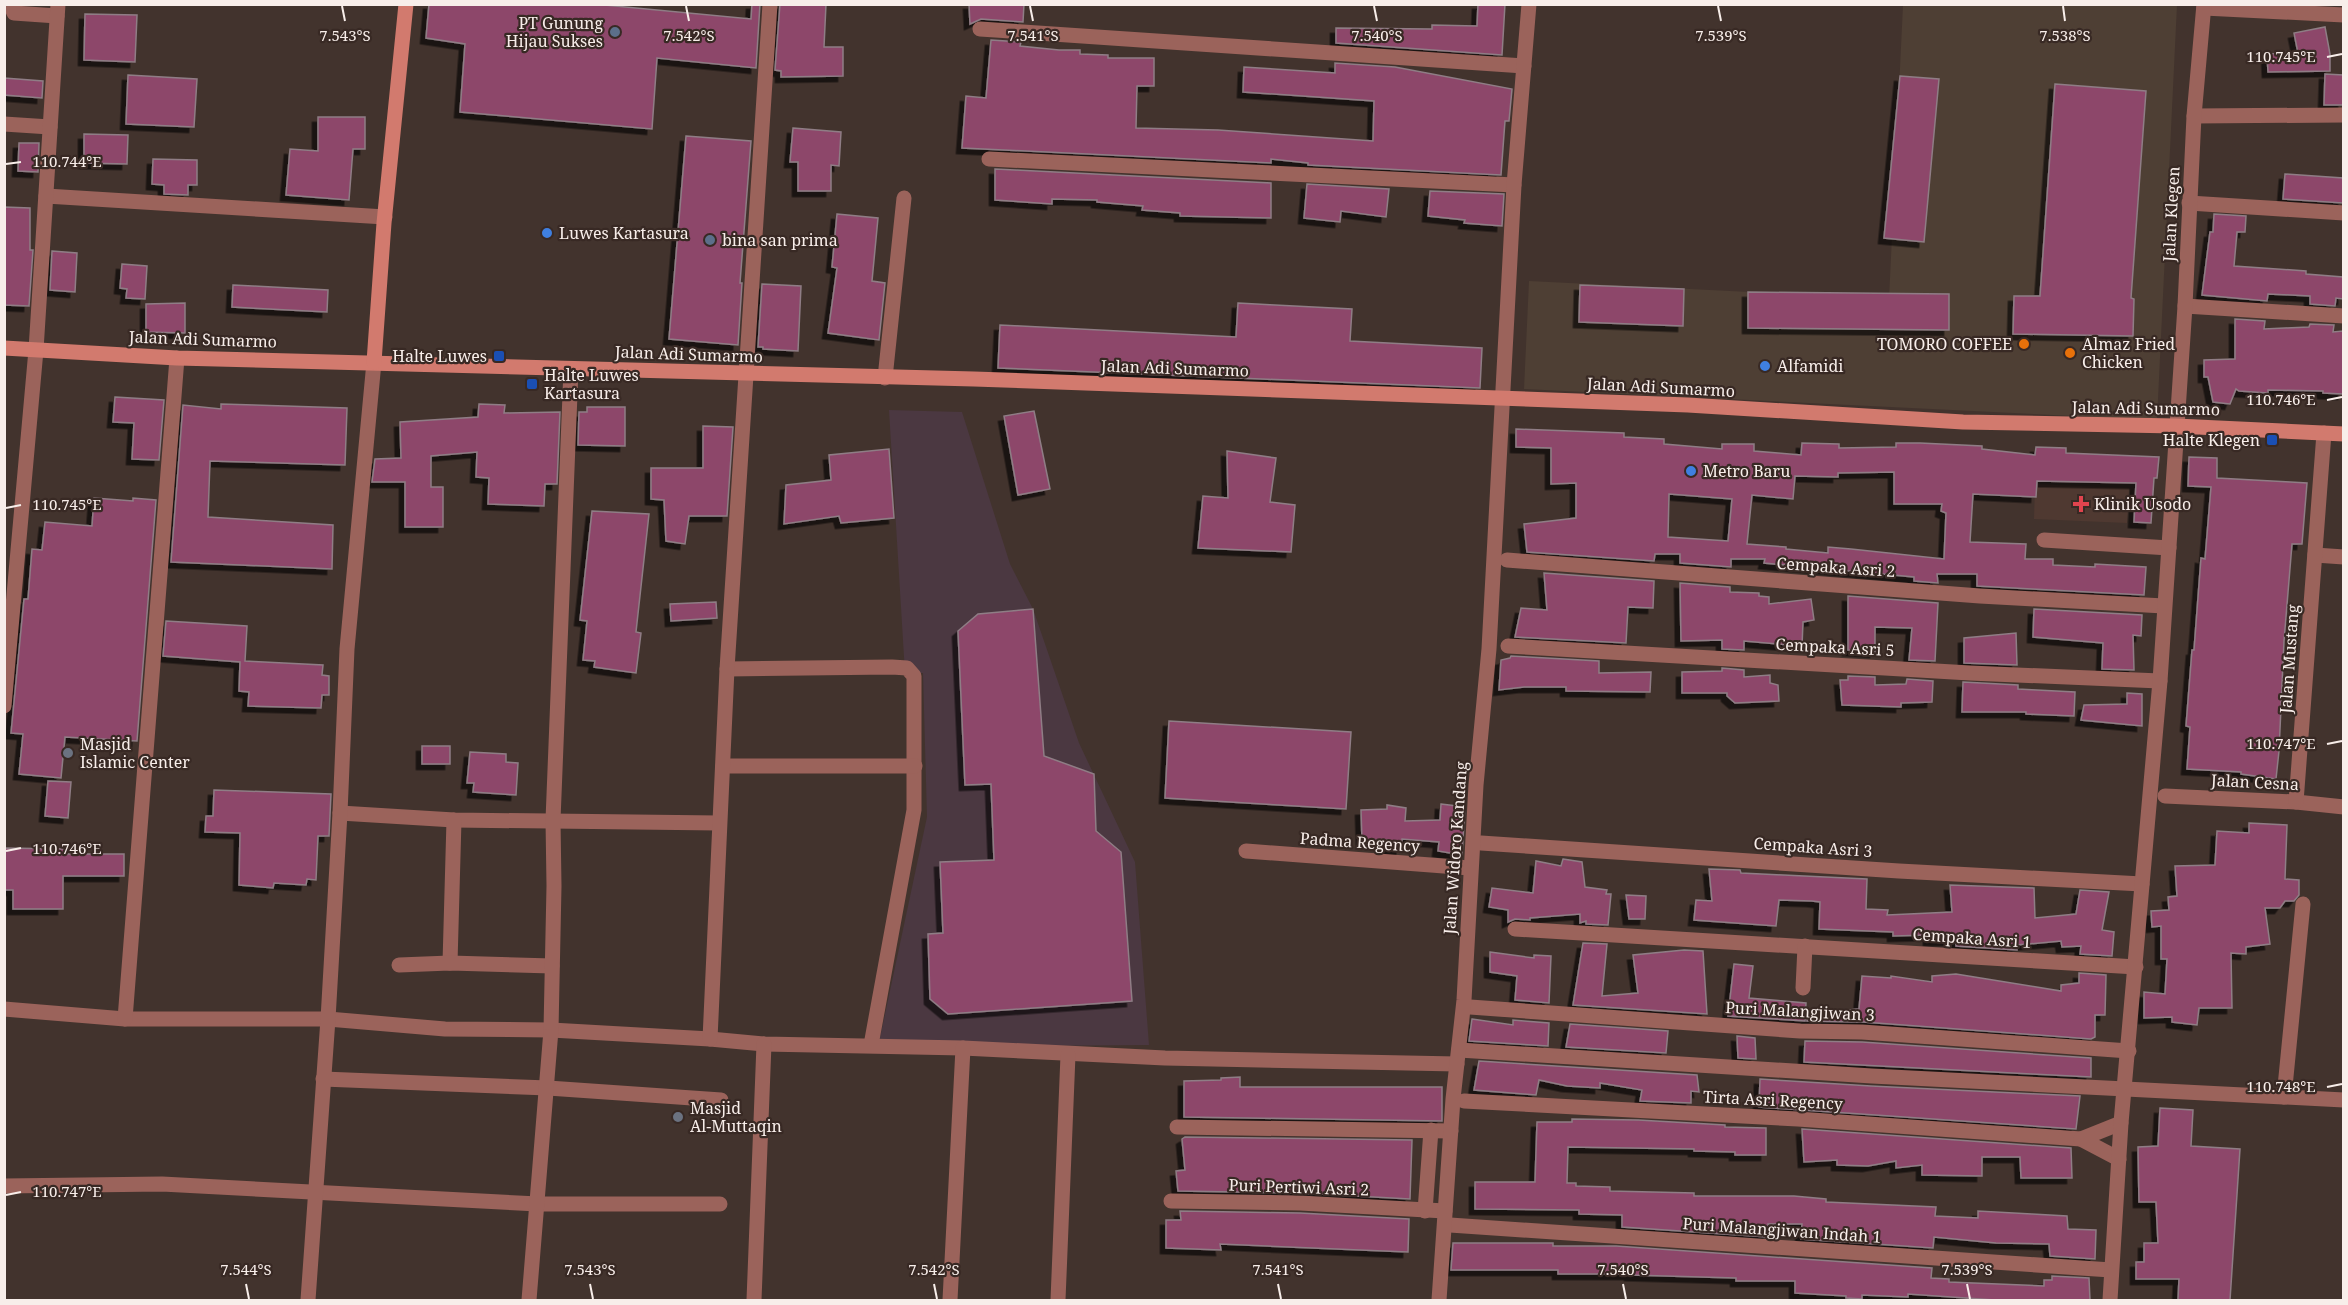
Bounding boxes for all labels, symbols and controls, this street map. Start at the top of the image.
place label: PT Gunung Hijau Sukses [506,12,603,52]
text: 7.543°S [319,25,371,45]
marker: PT Gunung Hijau Sukses [608,25,622,39]
text: 7.542°S [663,25,715,45]
text: 7.541°S [1007,25,1059,45]
text: 7.540°S [1351,25,1403,45]
text: 7.539°S [1695,25,1747,45]
text: 7.538°S [2039,25,2091,45]
text: 110.745°E [2246,46,2316,66]
text: 110.744°E [32,151,102,171]
street label: Jalan Klegen [2157,166,2184,263]
place label: Luwes Kartasura [559,222,689,244]
marker: Luwes Kartasura [540,226,554,240]
place label: bina san prima [722,229,838,251]
marker: bina san prima [703,233,717,247]
street label: Jalan Adi Sumarmo [128,325,277,353]
place label: TOMORO COFFEE [1877,333,2012,355]
place label: Almaz Fried Chicken [2082,333,2175,373]
marker: TOMORO COFFEE [2017,337,2031,351]
street label: Jalan Adi Sumarmo [614,340,763,368]
place label: Halte Luwes [392,345,487,367]
marker: Almaz Fried Chicken [2063,346,2077,360]
marker: Halte Luwes [492,349,506,363]
street label: Jalan Adi Sumarmo [1100,354,1249,382]
place label: Alfamidi [1777,355,1843,377]
marker: Alfamidi [1758,359,1772,373]
place label: Halte Luwes Kartasura [544,364,639,404]
street label: Jalan Adi Sumarmo [1585,372,1736,402]
marker: Halte Luwes Kartasura [525,377,539,391]
text: 110.746°E [2246,389,2316,409]
street label: Jalan Adi Sumarmo [2071,396,2220,420]
place label: Halte Klegen [2163,429,2260,451]
marker: Halte Klegen [2265,433,2279,447]
place label: Metro Baru [1703,460,1790,482]
marker: Metro Baru [1684,464,1698,478]
place label: Klinik Usodo [2094,493,2191,515]
text: 110.745°E [32,494,102,514]
marker: Klinik Usodo [2072,495,2090,513]
street label: Cempaka Asri 2 [1776,552,1896,582]
street label: Jalan Mustang [2274,603,2304,715]
street label: Cempaka Asri 5 [1775,633,1895,661]
place label: Masjid Islamic Center [80,733,190,773]
text: 110.747°E [2246,733,2316,753]
marker: Masjid Islamic Center [61,746,75,760]
street label: Jalan Widoro Kandang [1438,760,1472,936]
street label: Jalan Cesna [2209,769,2300,795]
street label: Padma Regency [1299,827,1422,857]
street label: Cempaka Asri 3 [1753,832,1873,862]
text: 110.746°E [32,838,102,858]
street label: Cempaka Asri 1 [1912,923,2032,953]
street label: Puri Malangjiwan 3 [1725,996,1875,1026]
text: 110.748°E [2246,1076,2316,1096]
street label: Tirta Asri Regency [1702,1085,1844,1115]
place label: Masjid Al-Muttaqin [690,1097,782,1137]
marker: Masjid Al-Muttaqin [671,1110,685,1124]
street label: Puri Pertiwi Asri 2 [1228,1174,1370,1200]
text: 110.747°E [32,1181,102,1201]
street label: Puri Malangjiwan Indah 1 [1682,1212,1882,1248]
text: 7.544°S [220,1259,272,1279]
text: 7.543°S [564,1259,616,1279]
text: 7.542°S [908,1259,960,1279]
text: 7.541°S [1252,1259,1304,1279]
text: 7.540°S [1597,1259,1649,1279]
text: 7.539°S [1941,1259,1993,1279]

